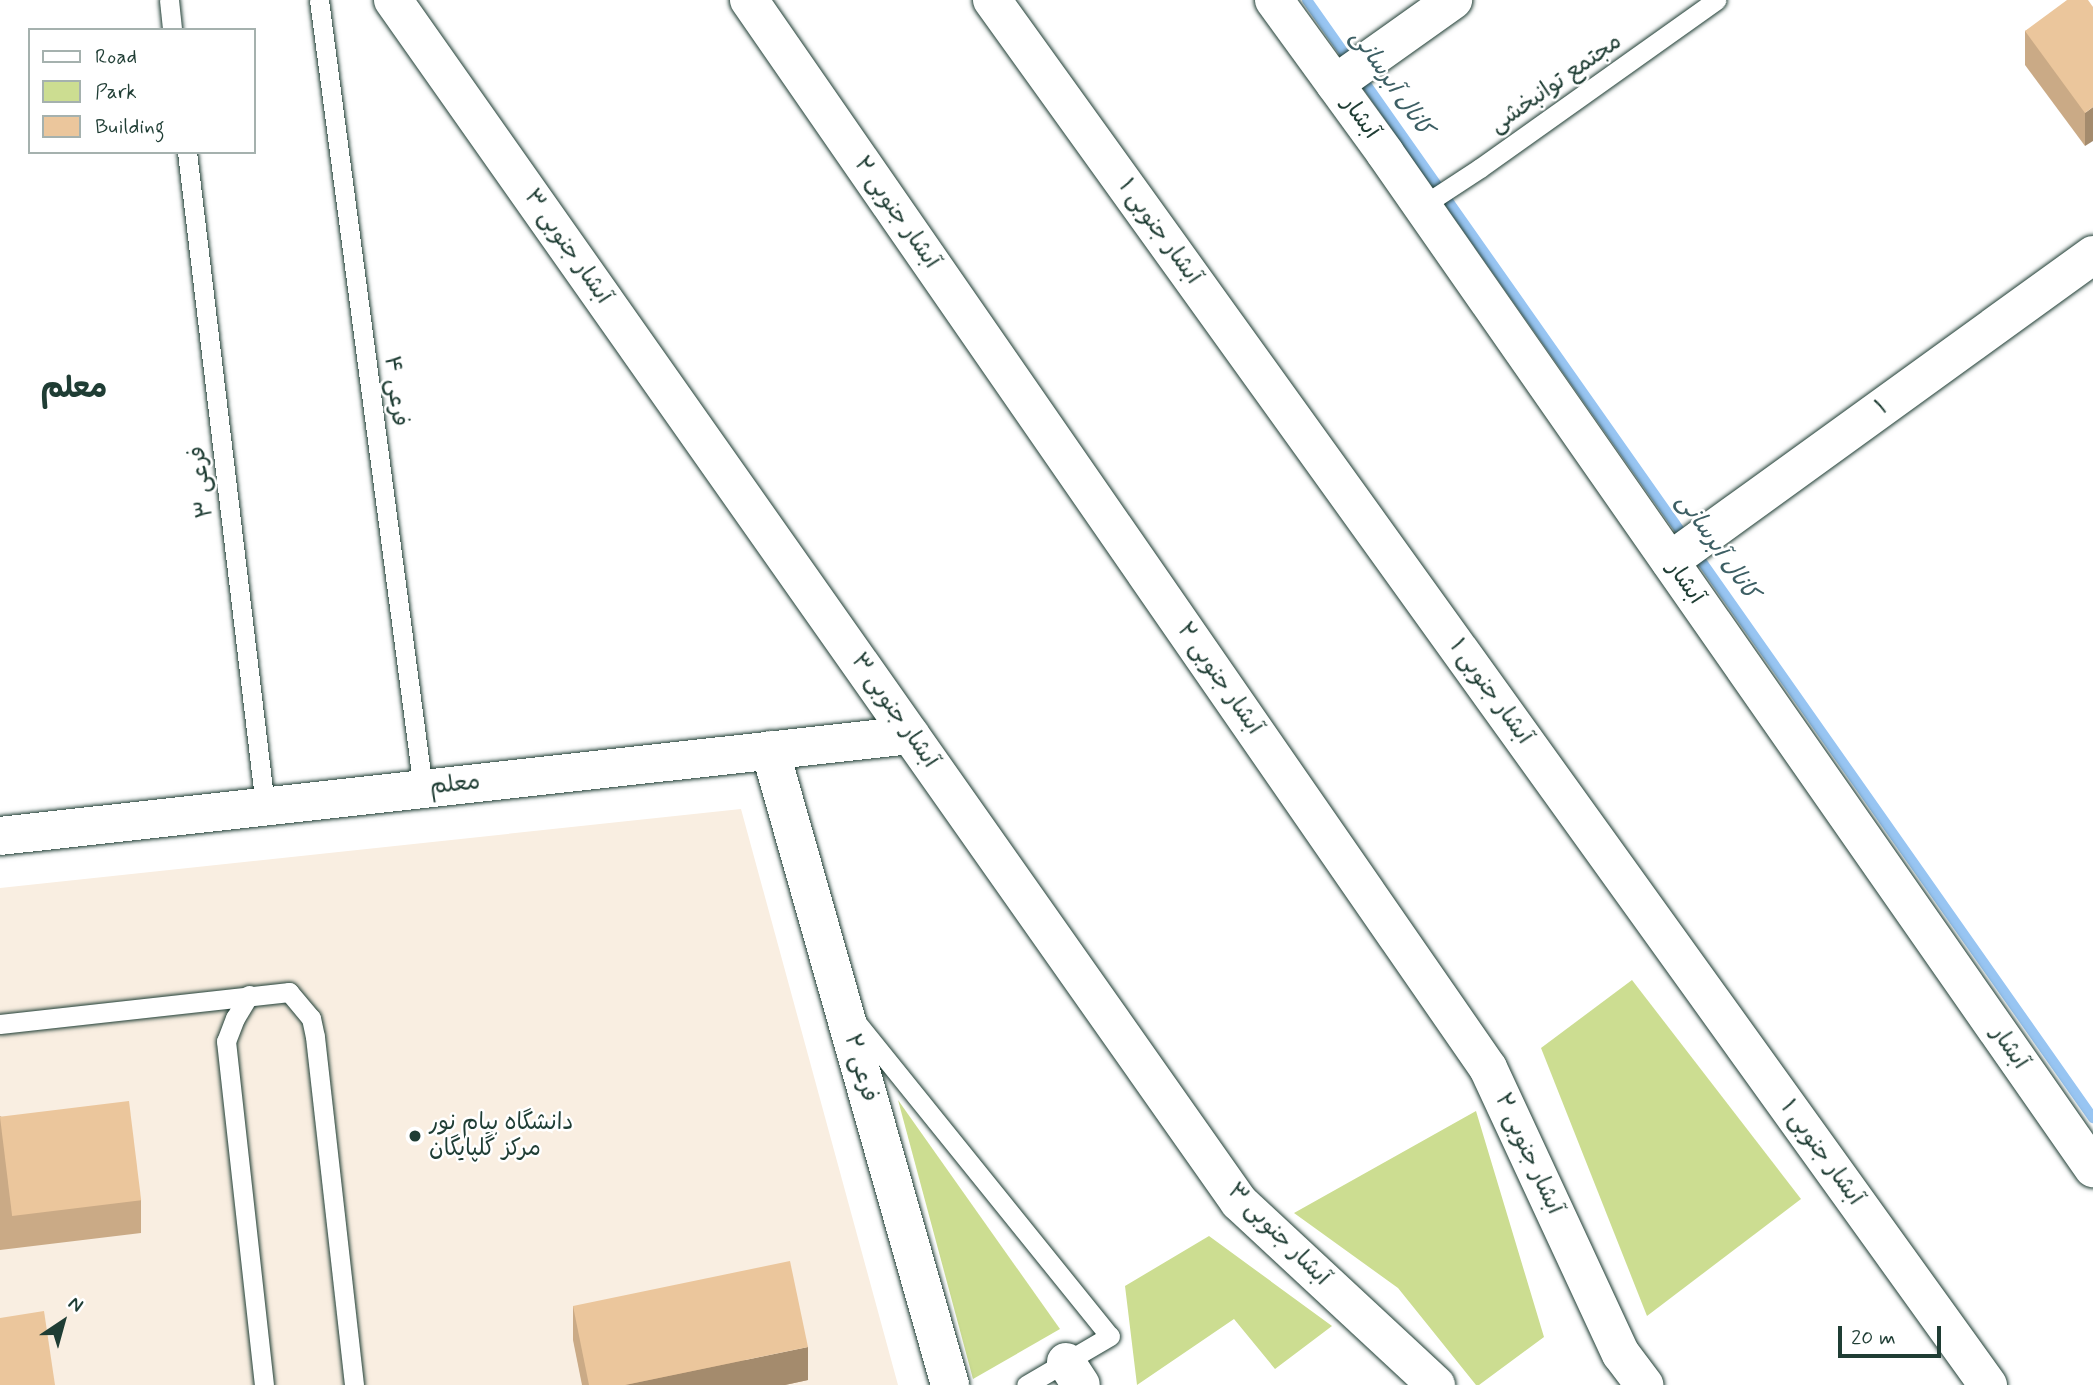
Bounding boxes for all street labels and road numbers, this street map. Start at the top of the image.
street label: مجتمع توانبخشى [1485,28,1627,140]
street label: آبشار [1335,91,1385,145]
street label: آبشار جنوبی ۲ [847,152,945,274]
street label: آبشار جنوبی ۱ [1112,174,1206,290]
street label: آبشار جنوبی ۳ [517,184,617,310]
street label: فرعی ۴ [377,354,413,428]
street label: ۱ [1871,394,1893,422]
street label: فرعی ۳ [184,444,220,520]
street label: آبشار [1660,556,1710,610]
street label: آبشار جنوبی ۲ [1170,618,1268,740]
street label: آبشار جنوبی ۱ [1443,634,1537,750]
street label: آبشار جنوبی ۳ [844,648,944,774]
street label: معلم [428,769,482,801]
street label: آبشار [1984,1021,2034,1075]
street label: فرعی ۲ [837,1031,883,1105]
street label: آبشار جنوبی ۲ [1488,1089,1568,1219]
street label: آبشار جنوبی ۱ [1774,1095,1868,1211]
street label: آبشار جنوبی ۳ [1221,1178,1335,1292]

